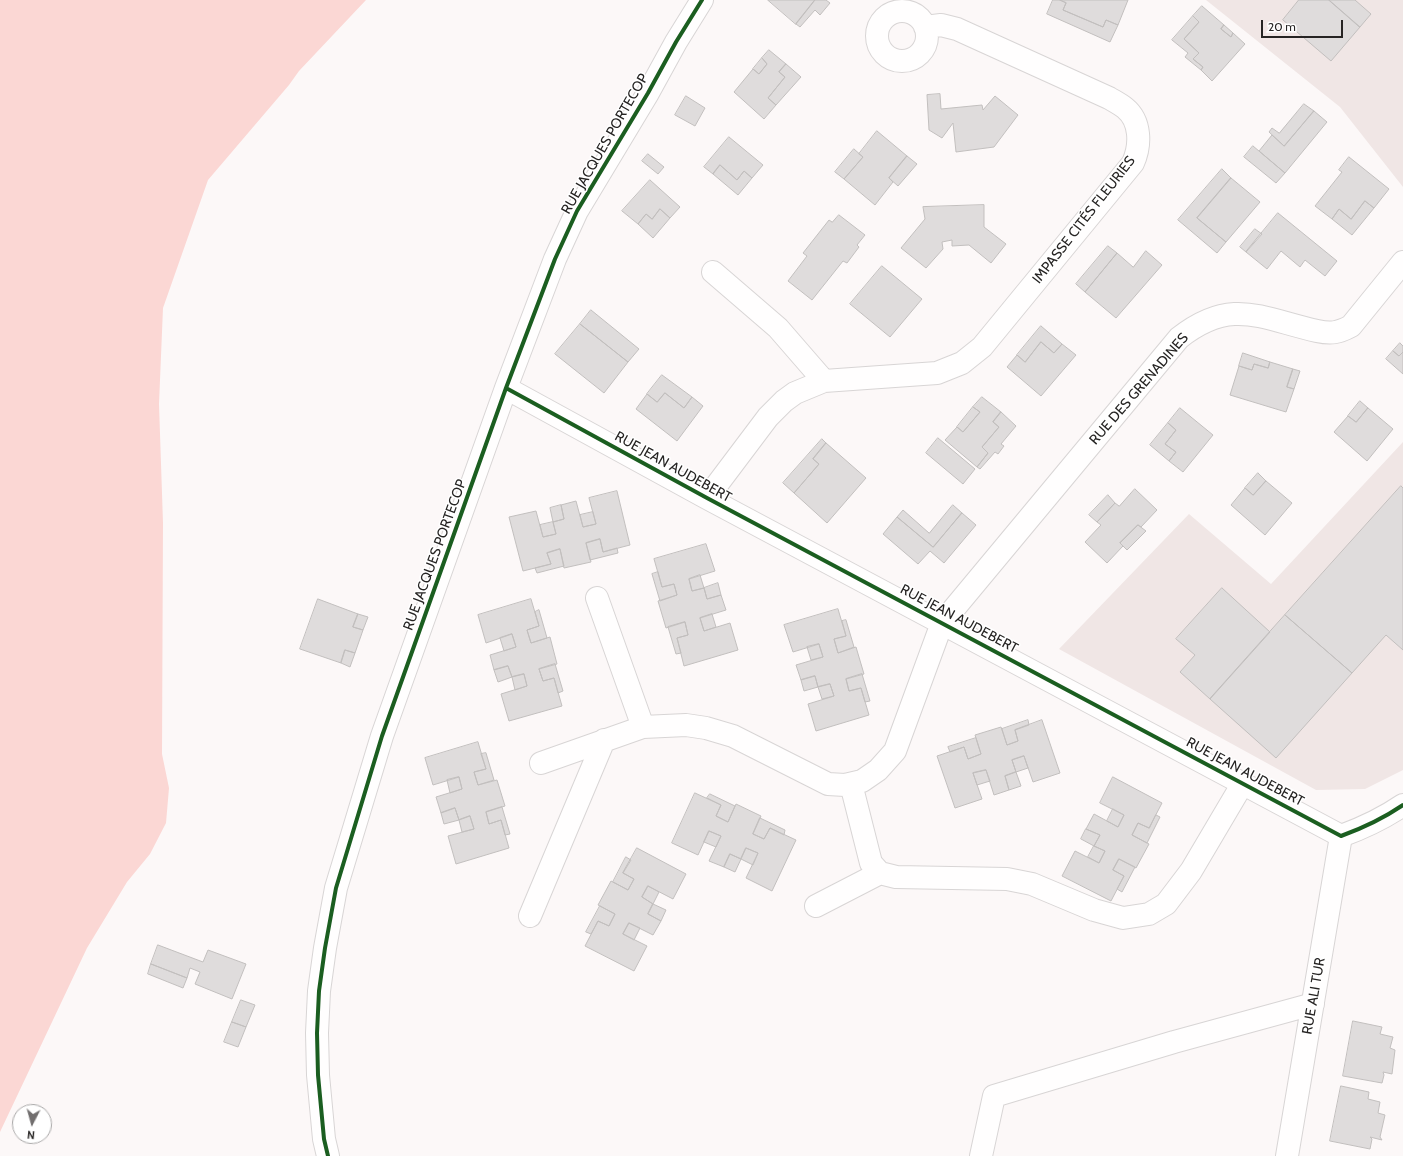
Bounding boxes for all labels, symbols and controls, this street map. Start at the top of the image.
scale bar [1263,12,1345,38]
text: 20 m [1268,19,1296,34]
street label: RUE JACQUES PORTECOP [558,71,652,217]
street label: IMPASSE CITÉS FLEURIES [1029,153,1139,287]
street label: RUE DES GRENADINES [1086,330,1192,448]
street label: RUE JEAN AUDEBERT [612,428,734,506]
street label: RUE JACQUES PORTECOP [400,477,470,633]
street label: RUE JEAN AUDEBERT [897,581,1021,657]
street label: RUE JEAN AUDEBERT [1183,734,1307,810]
street label: RUE ALI TUR [1299,956,1329,1036]
north arrow [12,1104,52,1144]
text: N [26,1128,35,1142]

